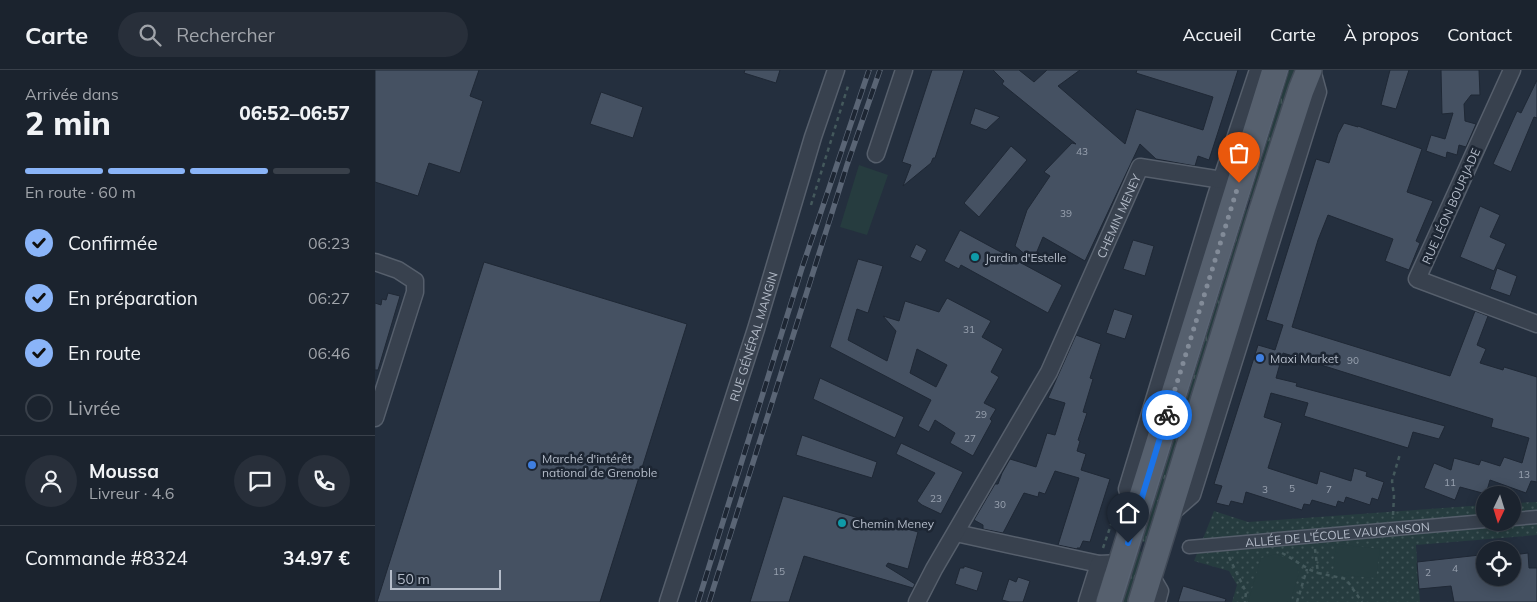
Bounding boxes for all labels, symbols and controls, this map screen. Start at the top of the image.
search box [118,12,468,57]
text: Carte [25,20,88,50]
icon: search [136,21,164,49]
text: Rechercher [176,23,275,47]
text: Accueil [1182,23,1242,46]
text: Carte [1270,23,1316,46]
text: À propos [1344,23,1419,46]
text: Contact [1447,23,1512,46]
text: Arrivée dans [25,84,119,104]
text: 06:52–06:57 [239,101,350,125]
text: 2 min [25,103,111,143]
pin [1218,132,1260,183]
icon: bag [1225,139,1253,167]
house number: 43 [1076,145,1088,158]
street label: RUE LÉON BOURJADE [1419,146,1483,266]
street label: CHEMIN MENEY [1093,171,1144,260]
text: En route · 60 m [25,182,136,202]
house number: 39 [1060,207,1072,220]
icon: check [25,229,53,257]
text: Confirmée [68,231,157,255]
text: 06:23 [308,233,350,253]
place label: Jardin d'Estelle [985,250,1066,265]
marker: Jardin d'Estelle [969,251,981,263]
street label: RUE GÉNÉRAL MANGIN [726,270,780,403]
icon: check [25,284,53,312]
text: En préparation [68,286,198,310]
text: 06:27 [308,288,350,308]
house number: 31 [963,323,975,336]
icon: check [25,339,53,367]
text: En route [68,341,141,365]
text: 06:46 [308,343,350,363]
place label: Maxi Market [1270,351,1339,366]
marker: Maxi Market [1254,352,1266,364]
house number: 90 [1347,354,1359,367]
courier [1142,390,1192,440]
text: Livrée [68,396,120,420]
icon: bike [1153,401,1181,429]
house number: 29 [975,408,987,421]
house number: 27 [964,432,976,445]
place label: Marché d'intérêt national de Grenoble [542,451,657,480]
button: person [25,455,77,507]
button: chat [234,455,286,507]
button: phone [298,455,350,507]
text: Moussa [89,459,159,483]
marker: Marché d'intérêt national de Grenoble [526,459,538,471]
house number: 13 [1518,468,1530,481]
house number: 11 [1444,476,1456,489]
house number: 5 [1289,482,1295,495]
text: Livreur · 4.6 [89,483,174,503]
house number: 3 [1262,483,1268,496]
house number: 7 [1326,483,1332,496]
north arrow [1476,486,1521,531]
map controls [1476,486,1521,586]
house number: 23 [930,492,942,505]
pin [1107,492,1149,543]
house number: 30 [994,498,1006,511]
icon: home [1114,499,1142,527]
place label: Chemin Meney [852,516,935,531]
marker: Chemin Meney [836,517,848,529]
street label: ALLÉE DE L'ÉCOLE VAUCANSON [1244,518,1430,550]
button: locate [1476,541,1521,586]
text: Commande #8324 [25,546,188,570]
text: 34.97 € [283,546,350,570]
house number: 4 [1452,562,1458,575]
house number: 15 [773,565,785,578]
house number: 2 [1425,566,1431,579]
scale bar [390,567,501,590]
text: 50 m [397,570,430,588]

